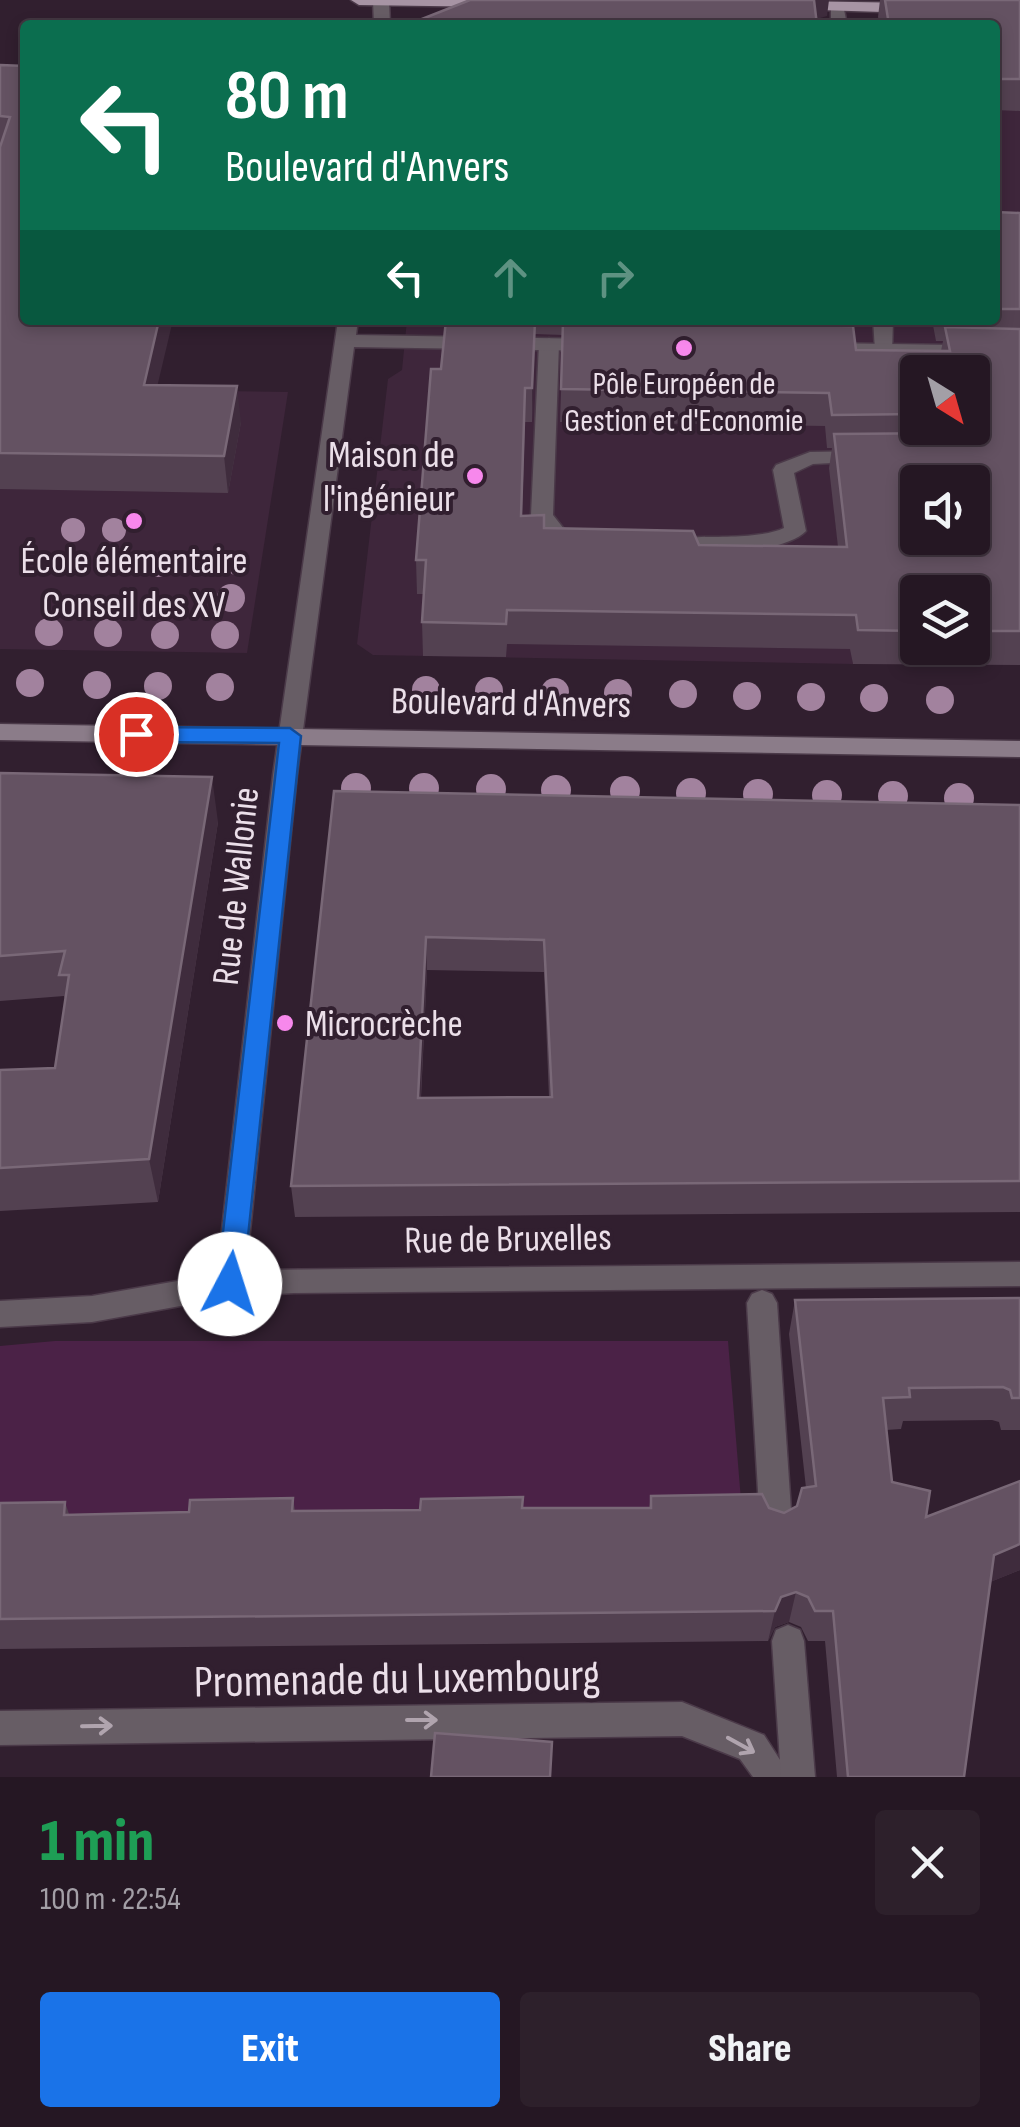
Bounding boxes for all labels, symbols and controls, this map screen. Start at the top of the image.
text: 80 m [225,55,349,139]
icon: left [60,60,190,190]
text: Boulevard d'Anvers [225,140,509,195]
icon: left [378,250,433,305]
icon: ahead [483,250,538,305]
icon: right [588,250,643,305]
marker: Pôle Européen de Gestion et d'Economie [673,337,695,359]
north arrow [900,355,990,445]
map controls [900,355,990,665]
place label: Pôle Européen de Gestion et d'Economie [564,365,804,441]
place label: Maison de l'ingénieur [323,433,455,522]
marker: Maison de l'ingénieur [464,465,486,487]
button: sound [900,465,990,555]
marker: École élémentaire Conseil des XV [123,510,145,532]
place label: École élémentaire Conseil des XV [20,539,248,628]
button: layers [900,575,990,665]
street label: Boulevard d'Anvers [390,679,631,728]
pin [94,692,179,777]
icon: arrive [109,707,164,762]
street label: Rue de Wallonie [204,785,269,987]
place label: Microcrèche [305,1002,463,1047]
marker: Microcrèche [274,1012,296,1034]
street label: Rue de Bruxelles [404,1215,612,1264]
position arrow [178,1232,282,1336]
street label: Promenade du Luxembourg [193,1648,601,1711]
one-way arrow [406,1710,438,1730]
one-way arrow [81,1716,113,1735]
one-way arrow [726,1736,755,1755]
text: 1 min [40,1806,154,1878]
button: close [875,1810,980,1915]
text: 100 m · 22:54 [40,1880,181,1919]
button: Exit [40,1992,500,2107]
button: Share [520,1992,980,2107]

